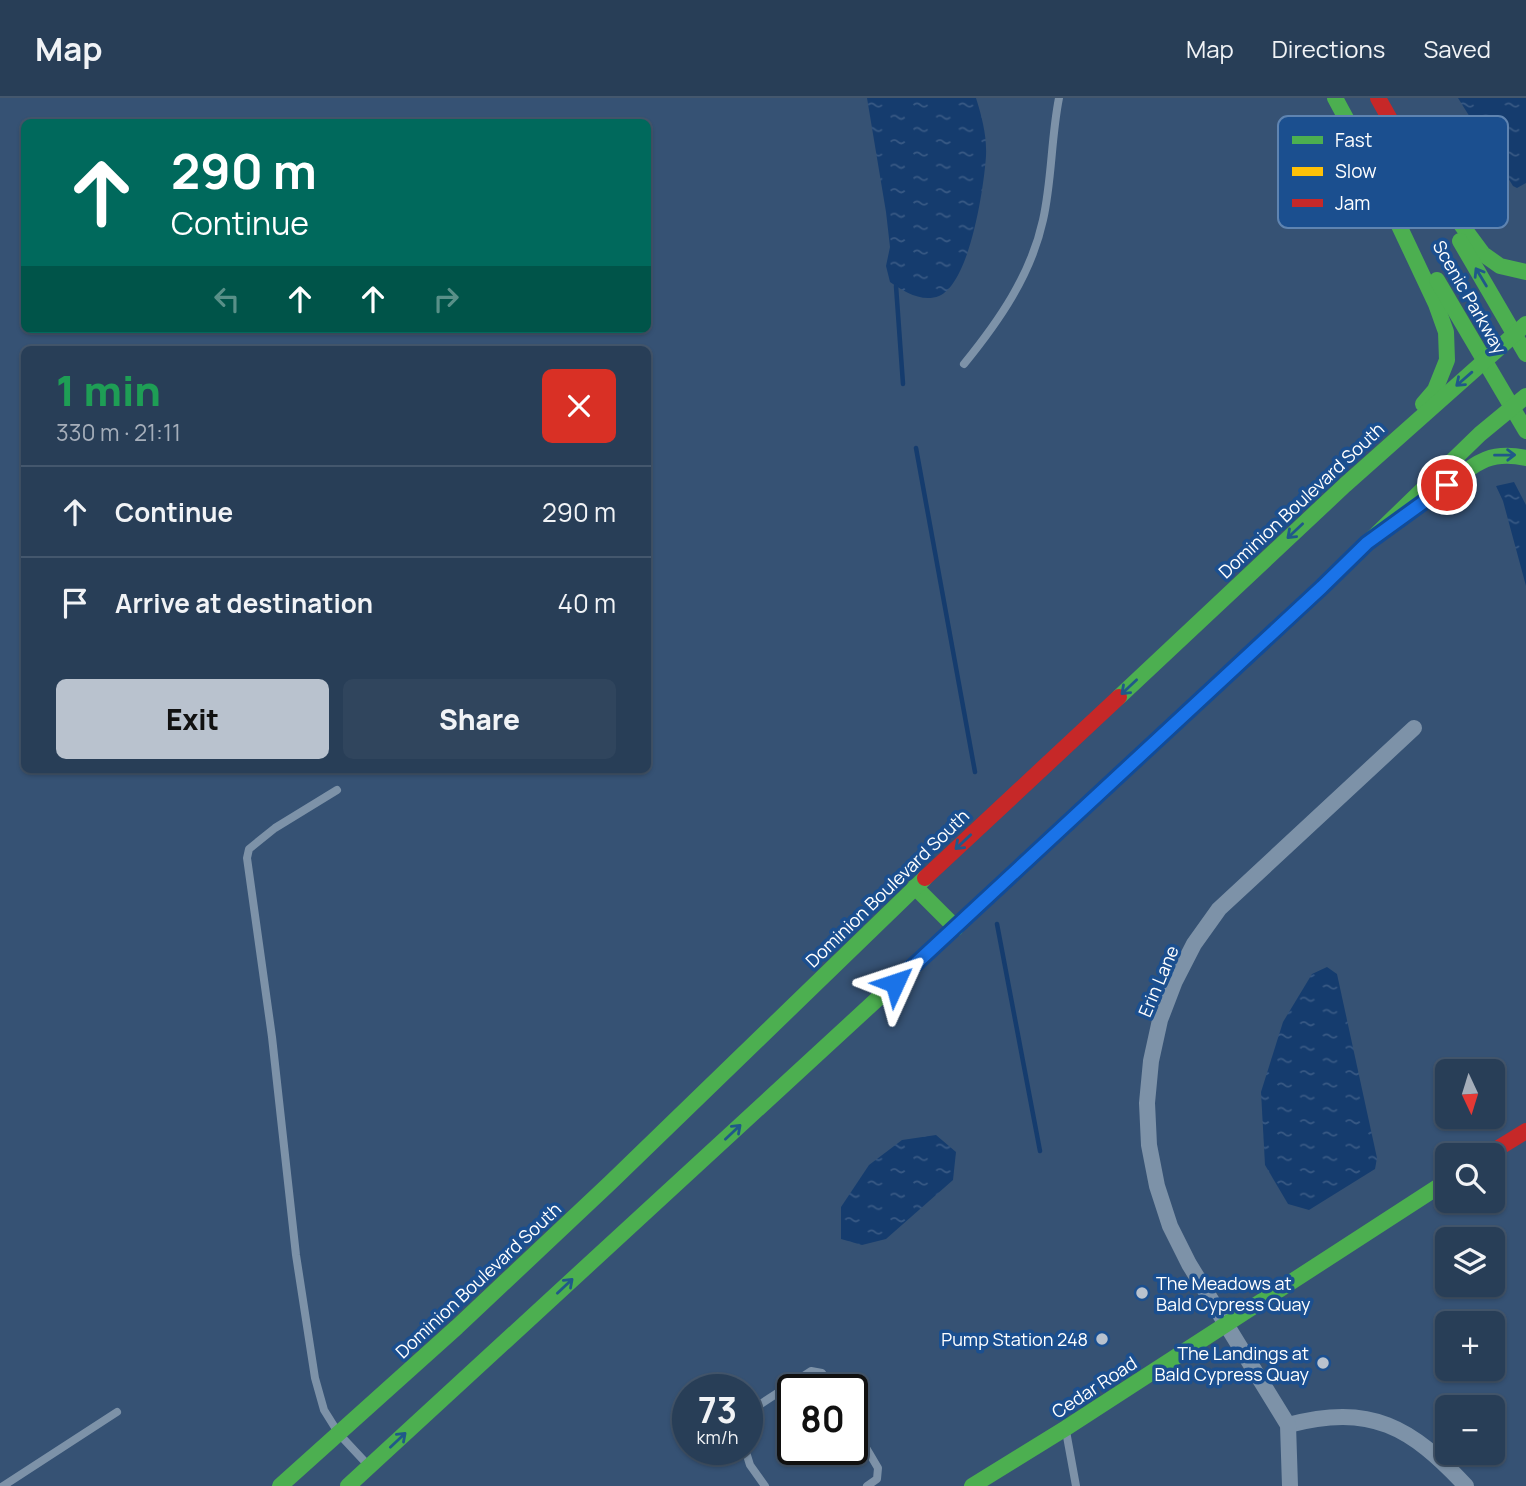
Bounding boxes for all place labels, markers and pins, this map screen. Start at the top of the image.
pin [1417,455,1477,515]
place label: The Meadows at Bald Cypress Quay [1156,1271,1311,1316]
marker: The Meadows at Bald Cypress Quay [1134,1285,1150,1301]
place label: Pump Station 248 [941,1327,1088,1351]
marker: Pump Station 248 [1094,1331,1110,1347]
place label: The Landings at Bald Cypress Quay [1154,1341,1310,1386]
marker: The Landings at Bald Cypress Quay [1315,1355,1331,1371]

